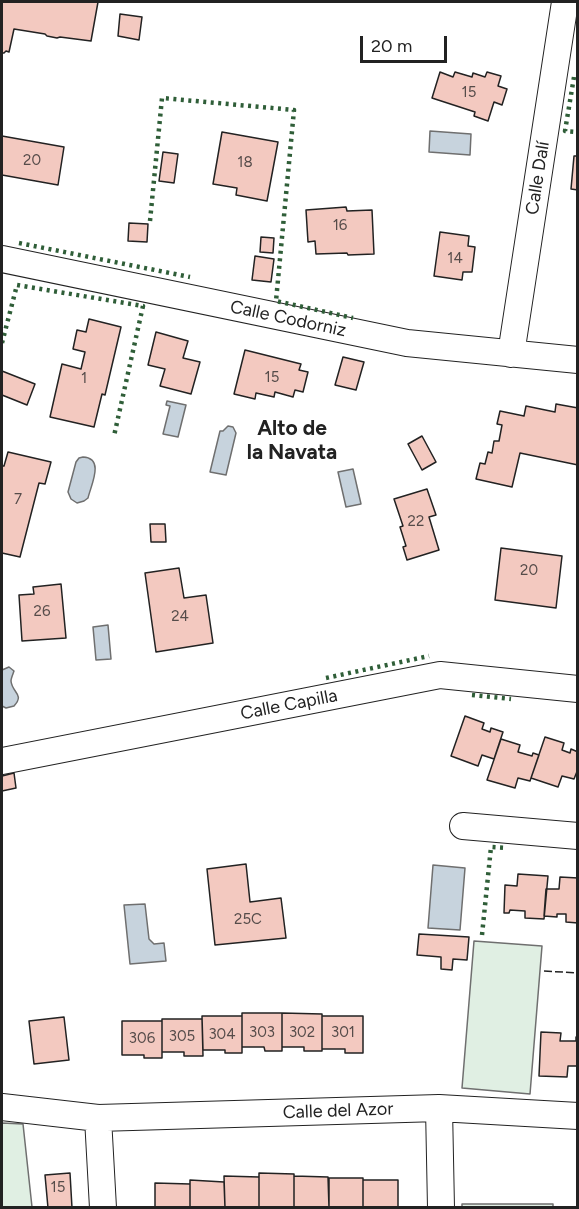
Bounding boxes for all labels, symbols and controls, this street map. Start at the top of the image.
scale bar [363,24,450,62]
text: 20 m [371,35,412,57]
house number: 15 [462,84,476,102]
street label: Calle Dalí [522,140,554,216]
house number: 20 [23,152,41,170]
house number: 18 [237,154,253,172]
house number: 16 [333,217,347,235]
house number: 14 [447,250,463,268]
street label: Calle Codorniz [228,296,348,342]
house number: 15 [265,369,279,387]
house number: 1 [81,370,87,388]
district label: Alto de la Navata [247,416,337,466]
house number: 7 [14,491,22,509]
house number: 22 [408,513,424,531]
house number: 20 [520,562,538,580]
house number: 26 [34,603,50,621]
house number: 24 [171,608,189,626]
street label: Calle Capilla [239,685,339,725]
house number: 25C [234,911,262,929]
house number: 303 [249,1024,275,1042]
house number: 302 [289,1024,315,1042]
house number: 301 [331,1024,355,1042]
house number: 304 [208,1026,236,1044]
house number: 305 [169,1028,195,1046]
house number: 306 [129,1030,155,1048]
street label: Calle del Azor [282,1098,394,1124]
house number: 15 [51,1179,65,1197]

